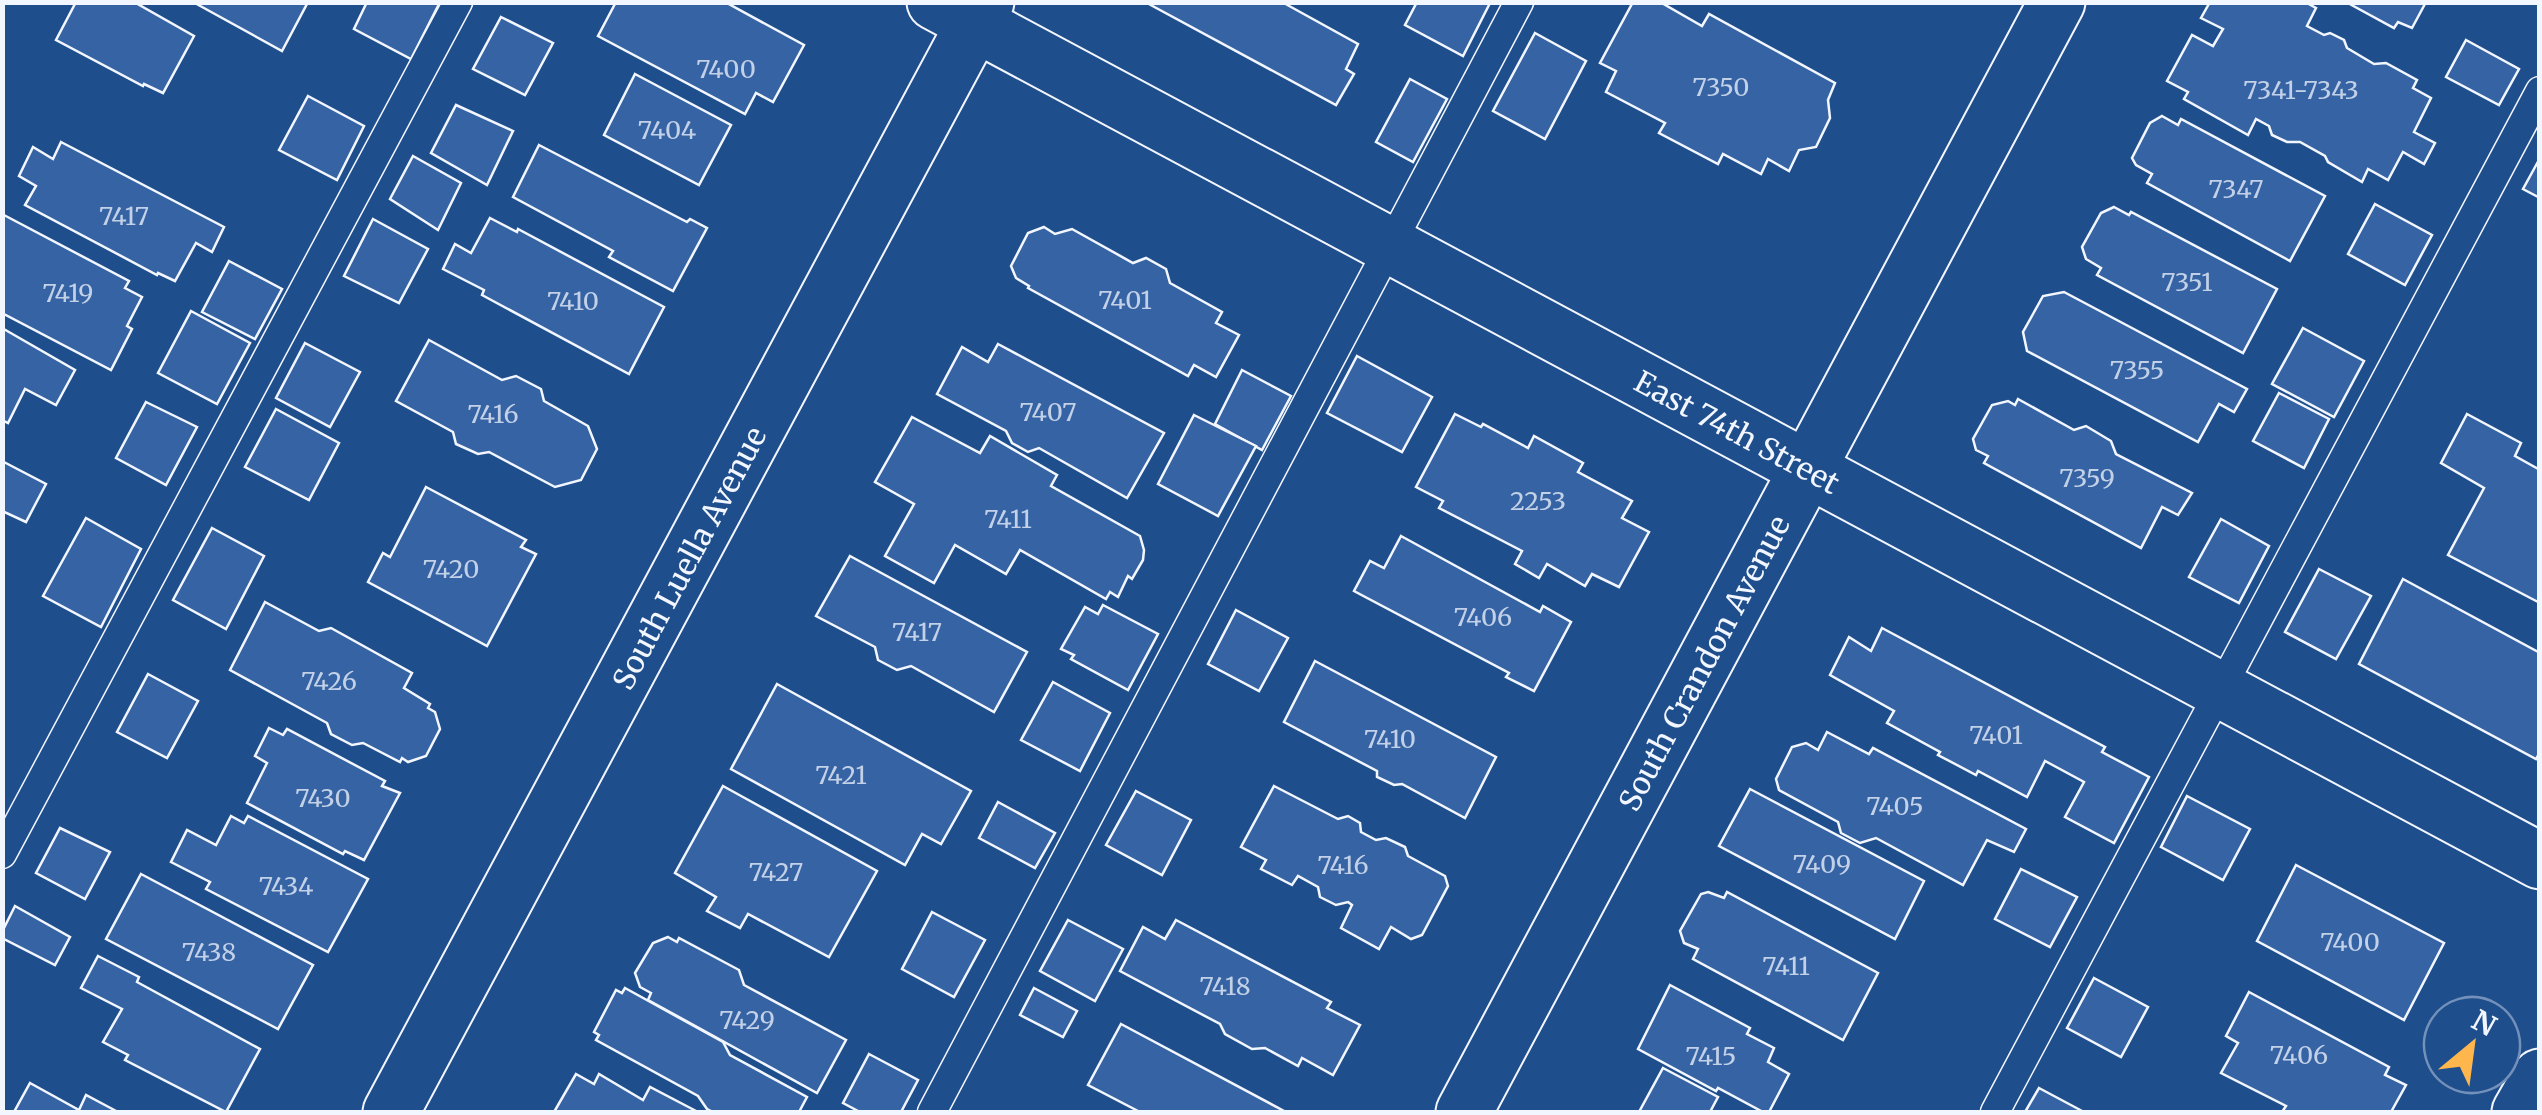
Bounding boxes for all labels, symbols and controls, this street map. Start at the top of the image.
house number: 7400 [696,53,756,85]
house number: 7350 [1692,71,1750,103]
house number: 7341-7343 [2243,74,2359,106]
house number: 7404 [638,114,696,146]
house number: 7347 [2209,173,2263,205]
house number: 7417 [99,200,149,232]
house number: 7351 [2161,266,2213,298]
house number: 7419 [43,277,93,309]
house number: 7401 [1098,284,1152,316]
house number: 7410 [547,285,599,317]
house number: 7355 [2110,354,2164,386]
street label: East 74th Street [1628,362,1846,502]
house number: 7407 [1020,396,1076,428]
house number: 7416 [467,398,519,430]
street label: South Luella Avenue [604,420,774,696]
house number: 7359 [2059,462,2115,494]
house number: 2253 [1510,485,1566,517]
house number: 7411 [984,503,1032,535]
street label: South Crandon Avenue [1610,509,1798,817]
house number: 7420 [423,553,479,585]
house number: 7406 [1454,601,1512,633]
house number: 7417 [892,616,942,648]
house number: 7426 [301,665,357,697]
house number: 7401 [1969,719,2023,751]
house number: 7410 [1364,723,1416,755]
house number: 7421 [815,759,867,791]
house number: 7430 [295,782,351,814]
house number: 7405 [1866,790,1924,822]
house number: 7409 [1793,848,1851,880]
house number: 7416 [1317,849,1369,881]
house number: 7427 [749,856,803,888]
house number: 7434 [259,870,313,902]
house number: 7400 [2320,926,2380,958]
house number: 7438 [182,936,236,968]
house number: 7411 [1762,950,1810,982]
house number: 7418 [1199,970,1251,1002]
north arrow [2422,995,2522,1095]
text: N [2466,1002,2503,1044]
house number: 7429 [719,1004,775,1036]
house number: 7406 [2270,1039,2328,1071]
house number: 7415 [1686,1040,1736,1072]

